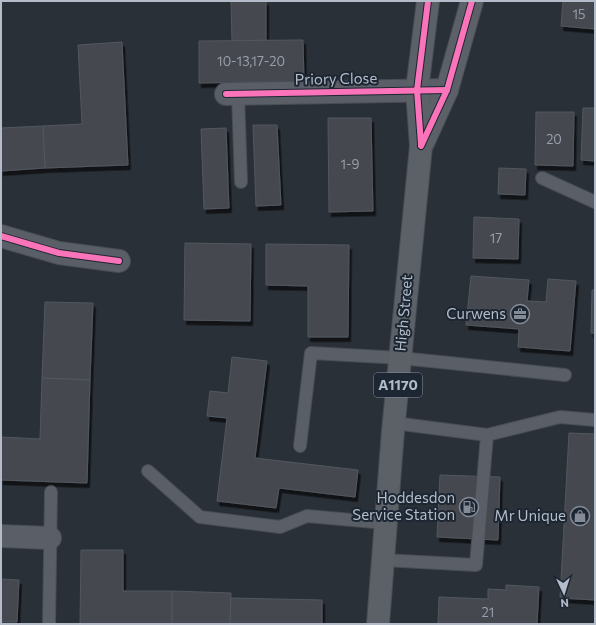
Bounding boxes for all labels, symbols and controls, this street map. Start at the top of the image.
house number: 15 [572,6,586,22]
house number: 10-13,17-20 [217,53,285,69]
street label: Priory Close [295,68,377,88]
house number: 20 [546,131,562,147]
house number: 1-9 [341,156,360,172]
house number: 17 [490,230,502,246]
street label: High Street [391,274,415,352]
office icon: Curwens [509,303,531,325]
place label: Curwens [446,304,506,322]
road number: A1170 [374,373,422,397]
place label: Hoddesdon Service Station [352,488,455,523]
fuel station icon: Hoddesdon Service Station [458,496,480,518]
shop icon: Mr Unique [569,505,591,527]
place label: Mr Unique [494,506,566,524]
north arrow [544,573,584,613]
text: N [560,597,569,610]
house number: 21 [482,604,494,620]

